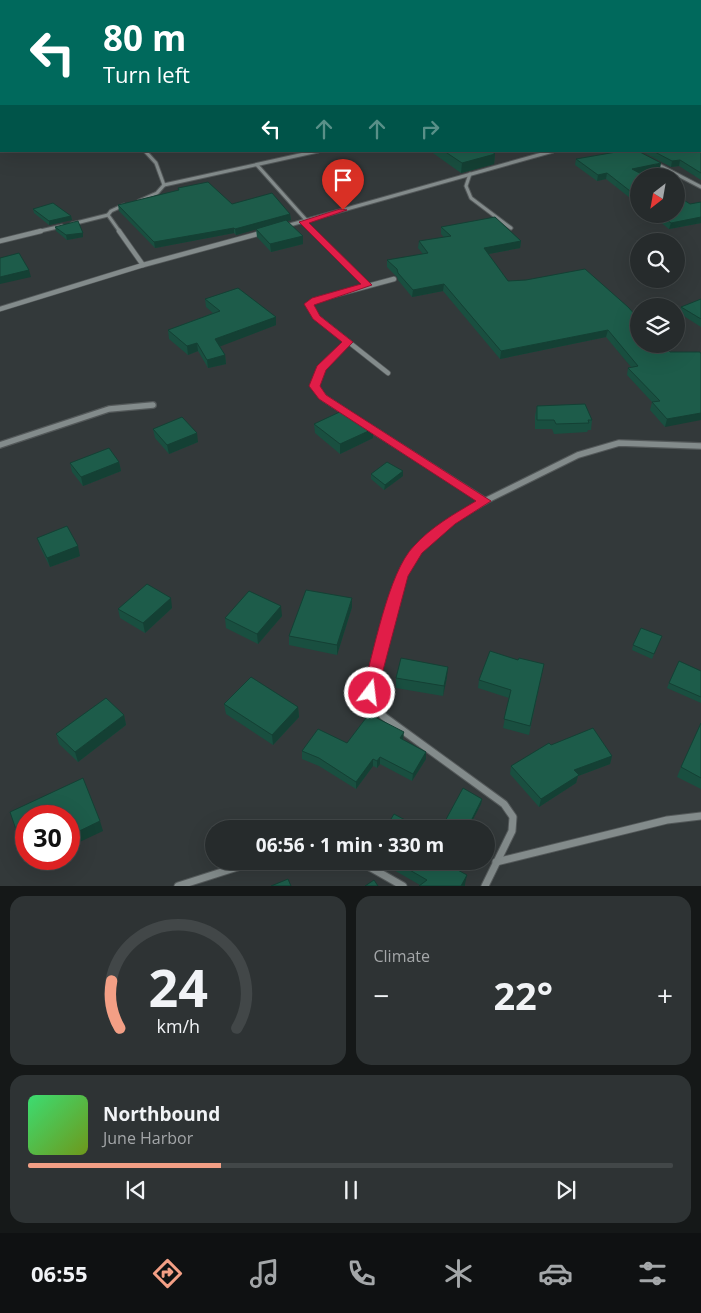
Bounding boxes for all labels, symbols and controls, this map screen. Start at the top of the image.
text: 80 m [103,14,186,61]
icon: left [20,20,85,85]
text: Turn left [103,59,190,89]
icon: left [257,115,285,143]
icon: ahead [310,115,338,143]
icon: ahead [363,115,391,143]
icon: right [416,115,444,143]
pin [322,159,364,210]
icon: arrive [329,166,357,194]
north arrow [630,168,685,222]
map controls [630,168,685,353]
button: search [630,233,685,288]
button: layers [630,298,685,353]
position arrow [343,666,395,718]
speed limit sign: 30 [15,805,80,870]
text: 06:56 · 1 min · 330 m [256,832,444,858]
text: Climate [374,945,430,967]
text: 24 [148,951,207,1022]
text: 22° [493,969,553,1021]
text: − [374,976,390,1014]
text: + [657,976,673,1014]
text: km/h [156,1014,199,1038]
text: Northbound [103,1101,220,1127]
text: June Harbor [103,1127,193,1149]
icon: previous [122,1176,150,1204]
icon: pause [337,1176,365,1204]
icon: next [552,1176,580,1204]
icon: directions [150,1256,185,1291]
icon: music [247,1256,282,1291]
icon: phone [344,1256,379,1291]
icon: climate [441,1256,476,1291]
icon: car [538,1256,573,1291]
icon: filters [635,1256,670,1291]
text: 06:55 [31,1258,88,1288]

